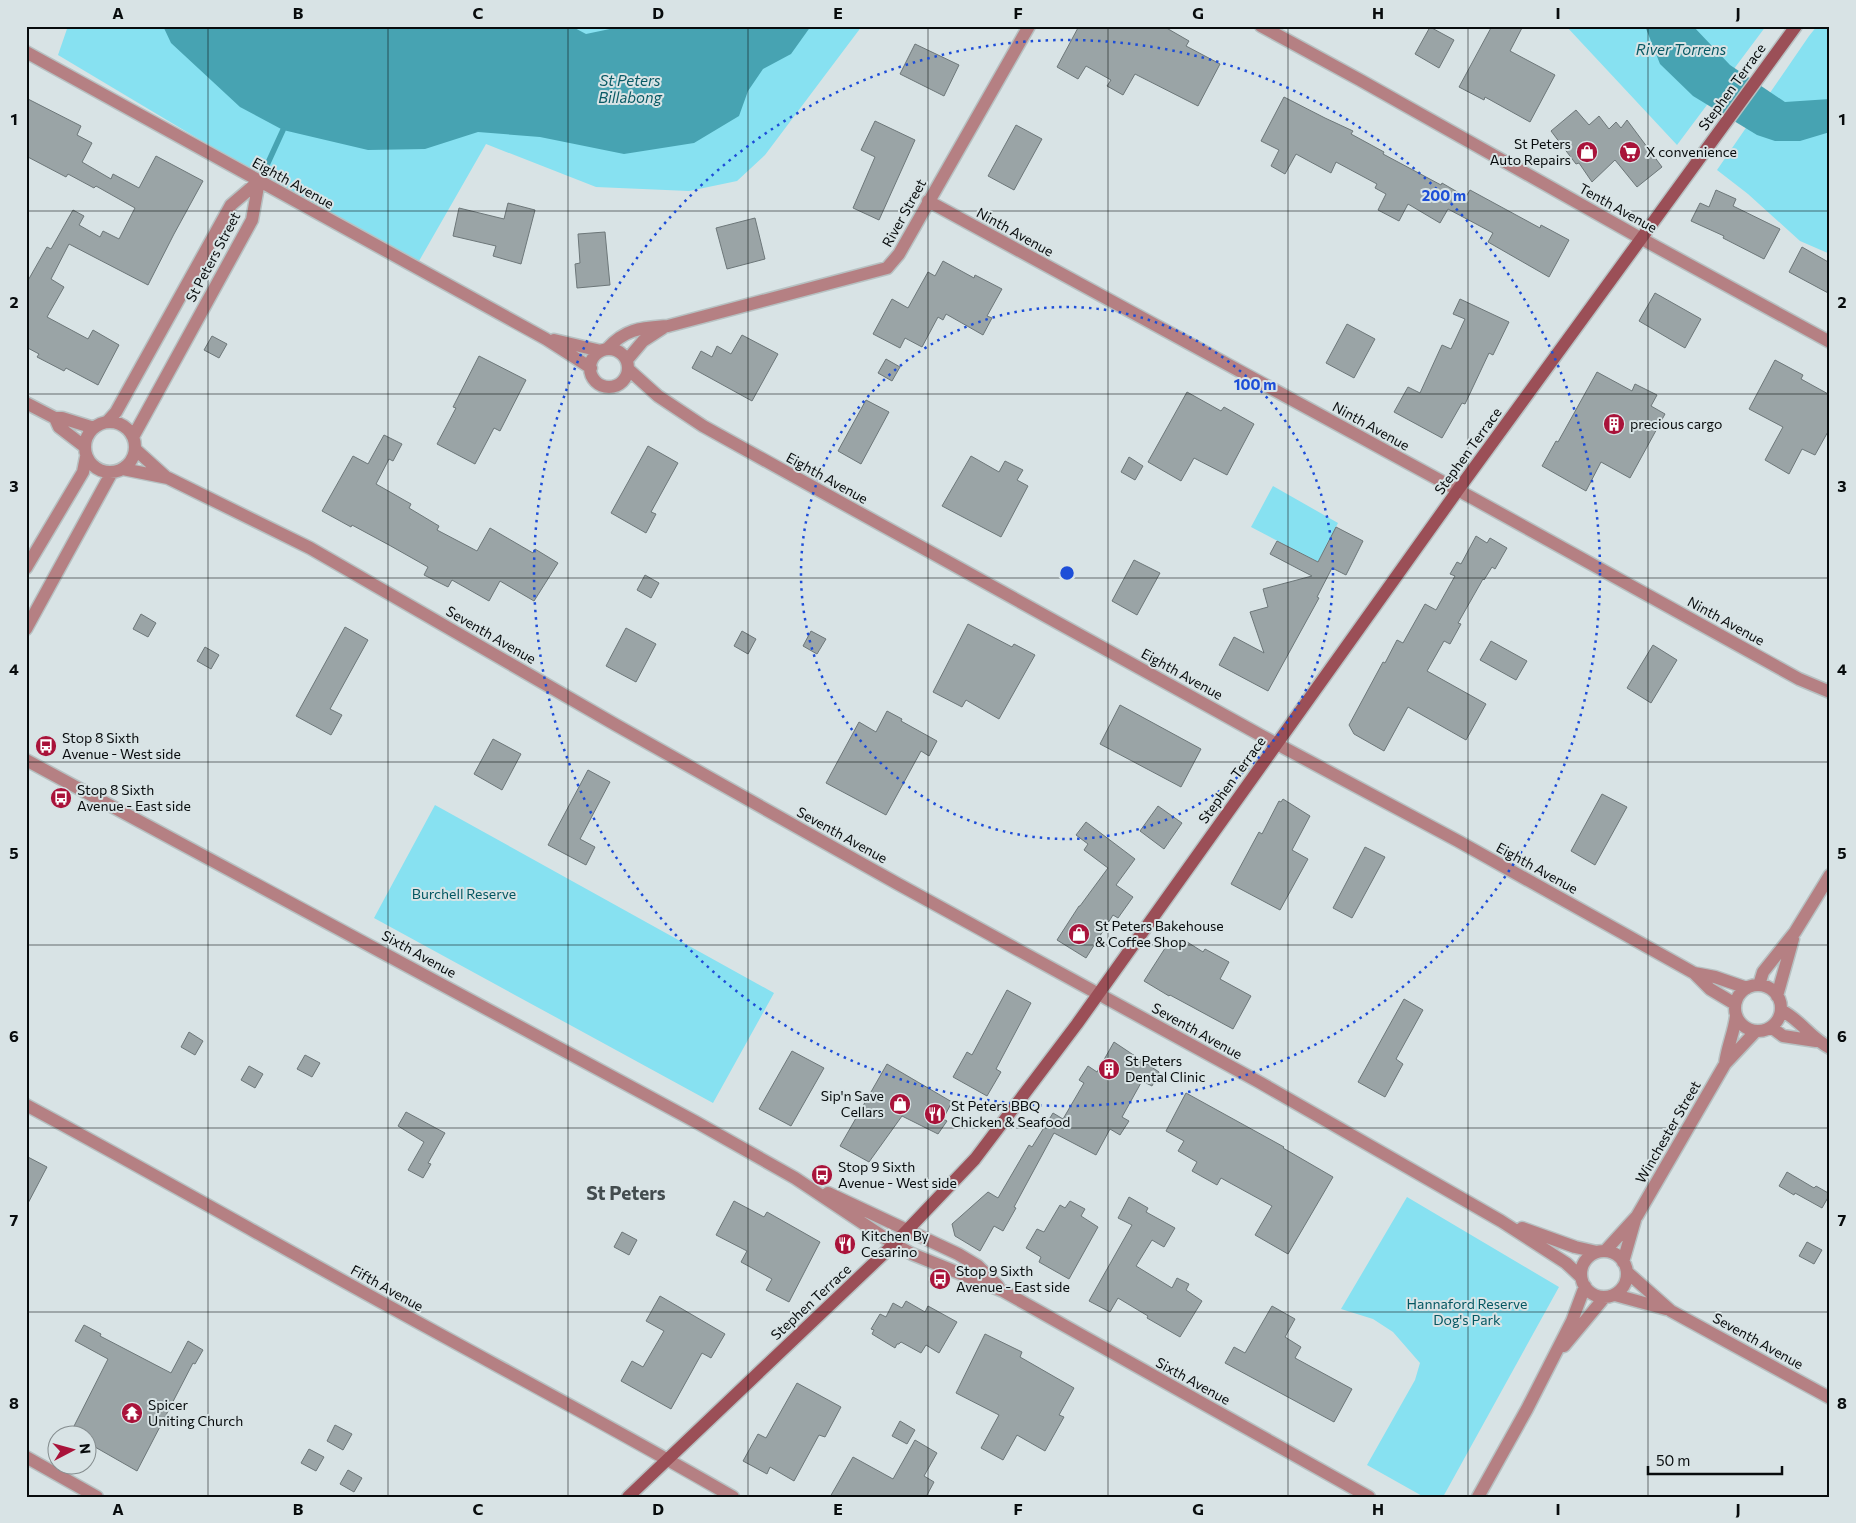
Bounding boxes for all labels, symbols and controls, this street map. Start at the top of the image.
text: A [112,3,124,22]
text: B [293,3,304,22]
text: C [473,3,484,22]
text: D [652,3,664,22]
text: E [833,3,843,22]
text: F [1013,3,1023,22]
text: G [1192,3,1204,22]
text: H [1372,3,1384,22]
text: I [1555,3,1561,22]
text: J [1735,3,1741,22]
water label: River Torrens [1636,40,1727,58]
street label: Stephen Terrace [1694,40,1769,134]
water label: St Peters Billabong [598,71,663,106]
text: 1 [10,109,18,128]
text: 1 [1838,109,1846,128]
place label: St Peters Auto Repairs [1490,135,1571,168]
shop icon: St Peters Auto Repairs [1575,140,1599,164]
supermarket icon: X convenience [1618,140,1642,164]
place label: X convenience [1646,143,1737,160]
street label: Eighth Avenue [249,153,337,212]
street label: River Street [878,176,929,250]
street label: Tenth Avenue [1576,179,1660,236]
text: 200 m [1422,186,1466,204]
street label: Ninth Avenue [974,203,1057,260]
street label: St Peters Street [182,209,243,305]
text: 2 [9,292,19,311]
text: 2 [1837,292,1847,311]
text: 100 m [1234,375,1276,393]
street label: Ninth Avenue [1330,397,1413,454]
street label: Stephen Terrace [1430,404,1505,498]
building icon: precious cargo [1602,412,1626,436]
place label: precious cargo [1630,415,1722,432]
street label: Eighth Avenue [783,448,871,507]
text: 3 [9,476,19,495]
text: 3 [1837,476,1847,495]
centre of rings [1058,564,1076,582]
street label: Ninth Avenue [1685,592,1768,649]
street label: Seventh Avenue [443,602,539,667]
street label: Eighth Avenue [1138,644,1226,703]
text: 4 [9,659,19,678]
text: 4 [1837,659,1847,678]
place label: Stop 8 Sixth Avenue - West side [62,729,181,762]
street label: Stephen Terrace [1194,733,1269,827]
bus stop icon: Stop 8 Sixth Avenue - West side [34,734,58,758]
place label: Stop 8 Sixth Avenue - East side [77,781,191,814]
bus stop icon: Stop 8 Sixth Avenue - East side [49,786,73,810]
street label: Seventh Avenue [794,803,890,866]
street label: Eighth Avenue [1493,838,1581,897]
text: 5 [9,843,19,862]
text: 5 [1837,843,1847,862]
park label: Burchell Reserve [412,885,516,902]
place label: St Peters Bakehouse & Coffee Shop [1095,917,1224,950]
shop icon: St Peters Bakehouse & Coffee Shop [1067,922,1091,946]
street label: Sixth Avenue [379,926,459,981]
street label: Seventh Avenue [1149,999,1245,1062]
text: 6 [9,1026,19,1045]
text: 6 [1837,1026,1847,1045]
place label: St Peters Dental Clinic [1125,1052,1205,1085]
building icon: St Peters Dental Clinic [1097,1057,1121,1081]
street label: Winchester Street [1631,1077,1704,1186]
place label: Sip'n Save Cellars [821,1087,884,1120]
shop icon: Sip'n Save Cellars [888,1092,912,1116]
place label: St Peters BBQ Chicken & Seafood [951,1097,1070,1130]
restaurant icon: St Peters BBQ Chicken & Seafood [923,1102,947,1126]
place label: Stop 9 Sixth Avenue - West side [838,1158,957,1191]
bus stop icon: Stop 9 Sixth Avenue - West side [810,1163,834,1187]
district label: St Peters [586,1181,666,1204]
text: 7 [10,1210,19,1229]
text: 7 [1838,1210,1847,1229]
place label: Kitchen By Cesarino [861,1227,929,1260]
restaurant icon: Kitchen By Cesarino [833,1232,857,1256]
street label: Stephen Terrace [767,1260,854,1343]
street label: Fifth Avenue [348,1261,426,1314]
place label: Stop 9 Sixth Avenue - East side [956,1262,1070,1295]
bus stop icon: Stop 9 Sixth Avenue - East side [928,1267,952,1291]
park label: Hannaford Reserve Dog's Park [1407,1295,1527,1328]
street label: Seventh Avenue [1710,1309,1806,1372]
street label: Sixth Avenue [1153,1353,1233,1408]
text: 8 [9,1393,19,1412]
text: 8 [1837,1393,1847,1412]
place label: Spicer Uniting Church [148,1396,243,1429]
temple icon: Spicer Uniting Church [120,1401,144,1425]
north arrow [48,1426,98,1476]
text: N [76,1442,94,1455]
scale bar [1648,1443,1782,1475]
text: 50 m [1656,1451,1690,1469]
text: A [112,1499,124,1518]
text: B [293,1499,304,1518]
text: C [473,1499,484,1518]
text: D [652,1499,664,1518]
text: E [833,1499,843,1518]
text: F [1013,1499,1023,1518]
text: G [1192,1499,1204,1518]
text: H [1372,1499,1384,1518]
text: I [1555,1499,1561,1518]
text: J [1735,1499,1741,1518]

